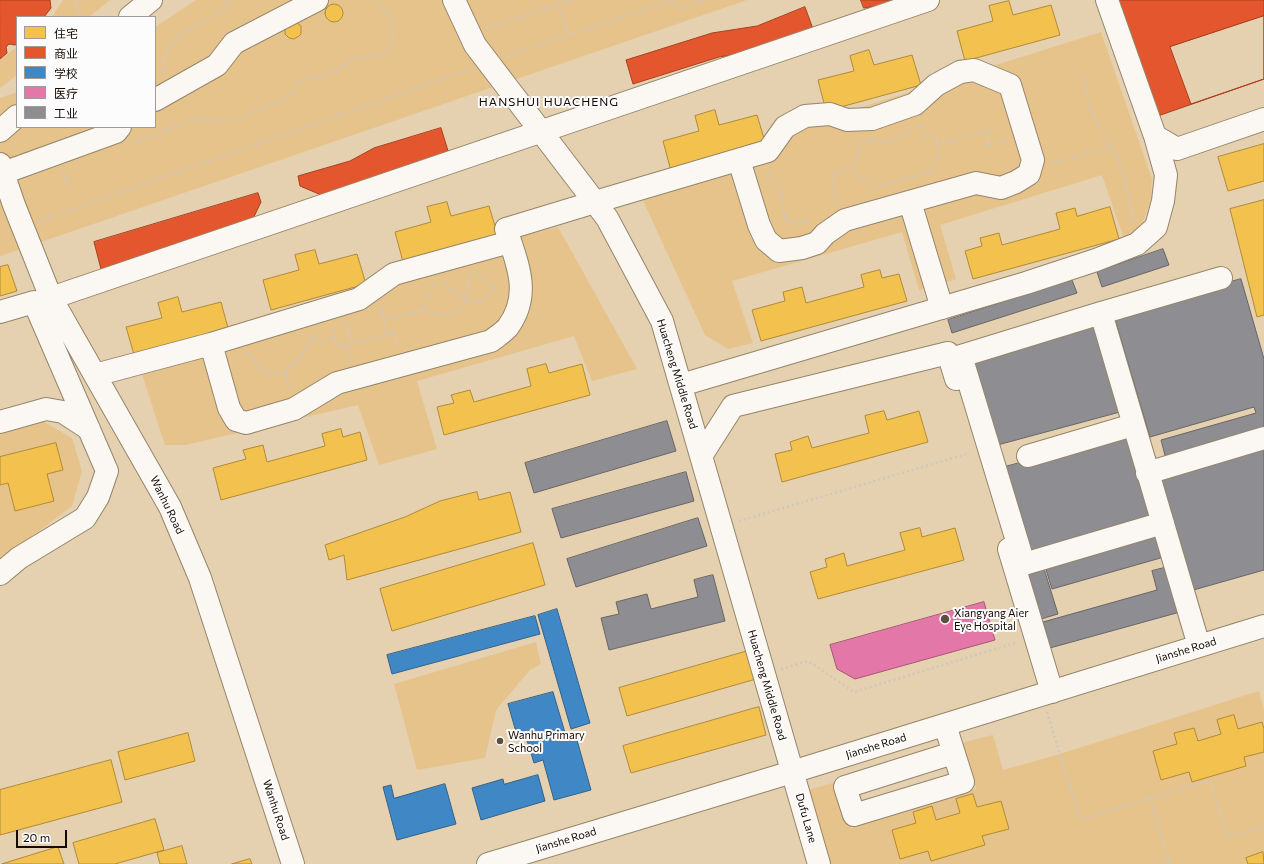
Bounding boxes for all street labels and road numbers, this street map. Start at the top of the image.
street label: Huacheng Middle Road [654,317,700,431]
street label: Wanhu Road [147,474,187,536]
street label: Huacheng Middle Road [745,628,789,742]
street label: Jianshe Road [1154,634,1218,666]
street label: Jianshe Road [844,730,908,762]
street label: Wanhu Road [260,778,292,842]
street label: Dufu Lane [793,792,819,844]
street label: Jianshe Road [534,824,598,856]

